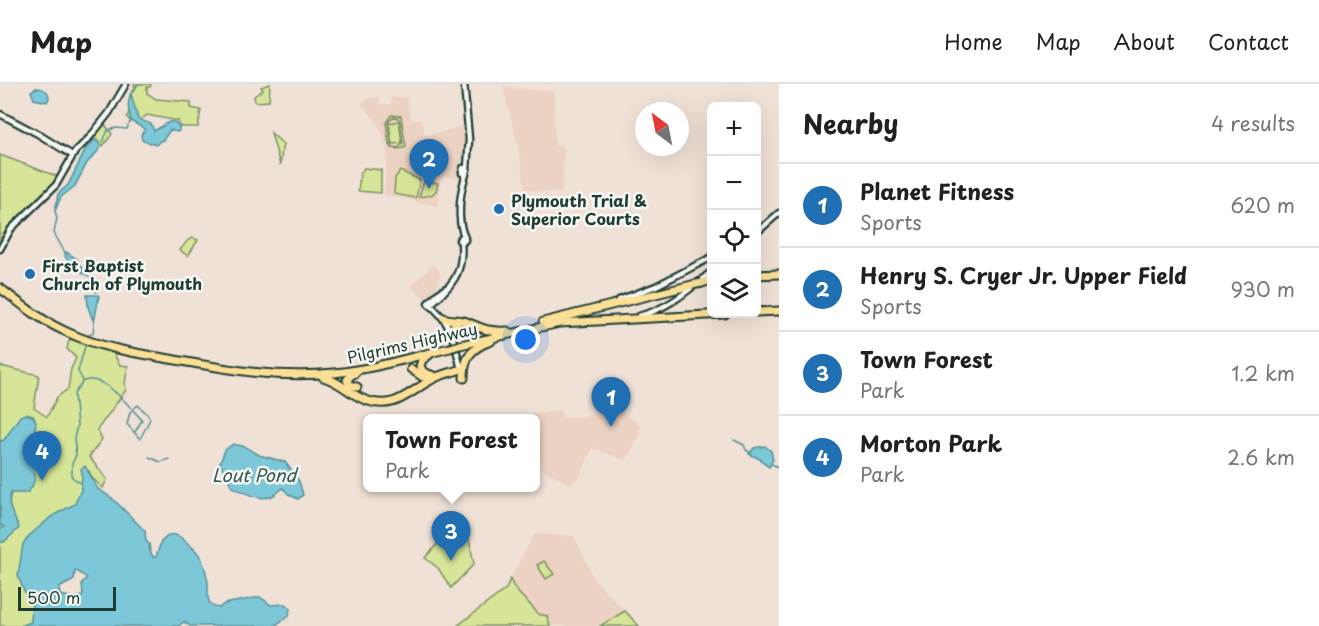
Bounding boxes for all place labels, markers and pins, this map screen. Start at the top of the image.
pin: 2 [410,140,448,189]
place label: Plymouth Trial & Superior Courts [511,188,647,230]
marker: Plymouth Trial & Superior Courts [492,202,506,216]
place label: First Baptist Church of Plymouth [42,253,202,295]
marker: First Baptist Church of Plymouth [23,267,37,281]
pin: 1 [592,378,630,427]
pin: 4 [22,432,62,481]
pin: 3 [432,512,470,561]

